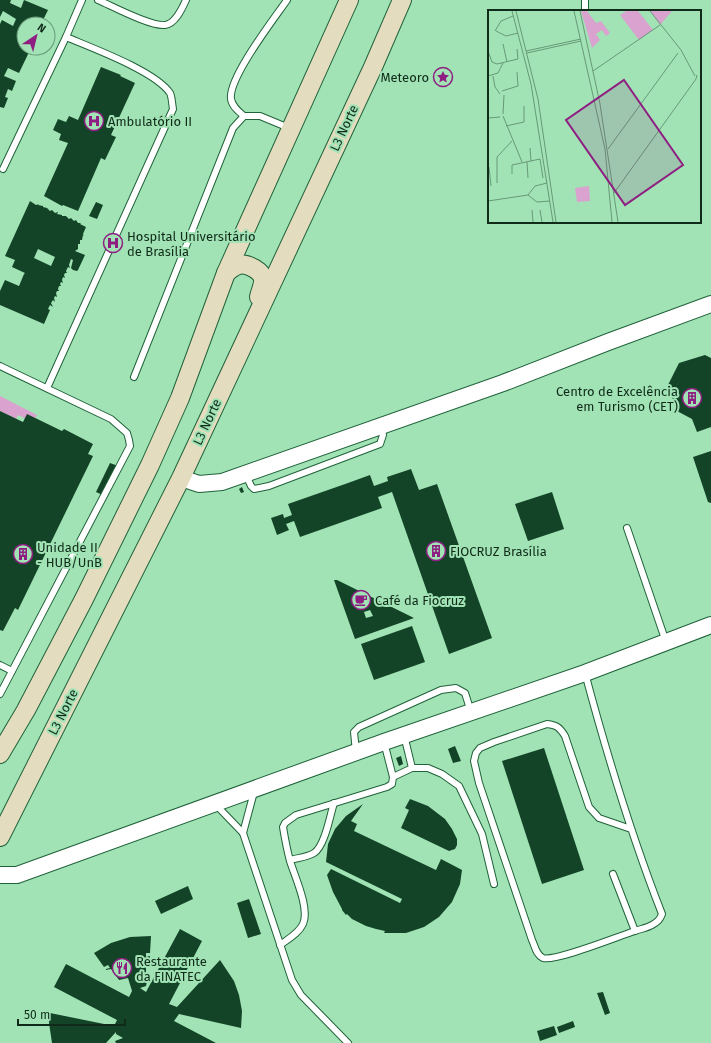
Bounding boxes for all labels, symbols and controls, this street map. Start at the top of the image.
inset map [488,10,701,223]
north arrow [16,16,56,56]
text: N [35,21,48,36]
place icon: Meteoro [432,66,454,88]
place label: Meteoro [380,70,429,85]
street label: L3 Norte [327,102,361,154]
hospital icon: Ambulatório II [83,110,105,132]
place label: Ambulatório II [108,114,192,129]
place label: Hospital Universitário de Brasília [127,229,256,259]
hospital icon: Hospital Universitário de Brasília [102,232,124,254]
place label: Centro de Excelência em Turismo (CET) [556,384,678,414]
building icon: Centro de Excelência em Turismo (CET) [681,387,703,409]
street label: L3 Norte [190,396,224,448]
place label: Unidade II - HUB/UnB [37,540,102,570]
building icon: FIOCRUZ Brasília [425,540,447,562]
building icon: Unidade II - HUB/UnB [12,543,34,565]
place label: FIOCRUZ Brasília [450,544,547,559]
cafe icon: Café da Fiocruz [350,589,372,611]
place label: Café da Fiocruz [375,593,464,608]
street label: L3 Norte [45,687,81,737]
place label: Restaurante da FINATEC [136,954,207,984]
restaurant icon: Restaurante da FINATEC [111,957,133,979]
scale bar [18,1001,125,1027]
text: 50 m [24,1008,50,1022]

